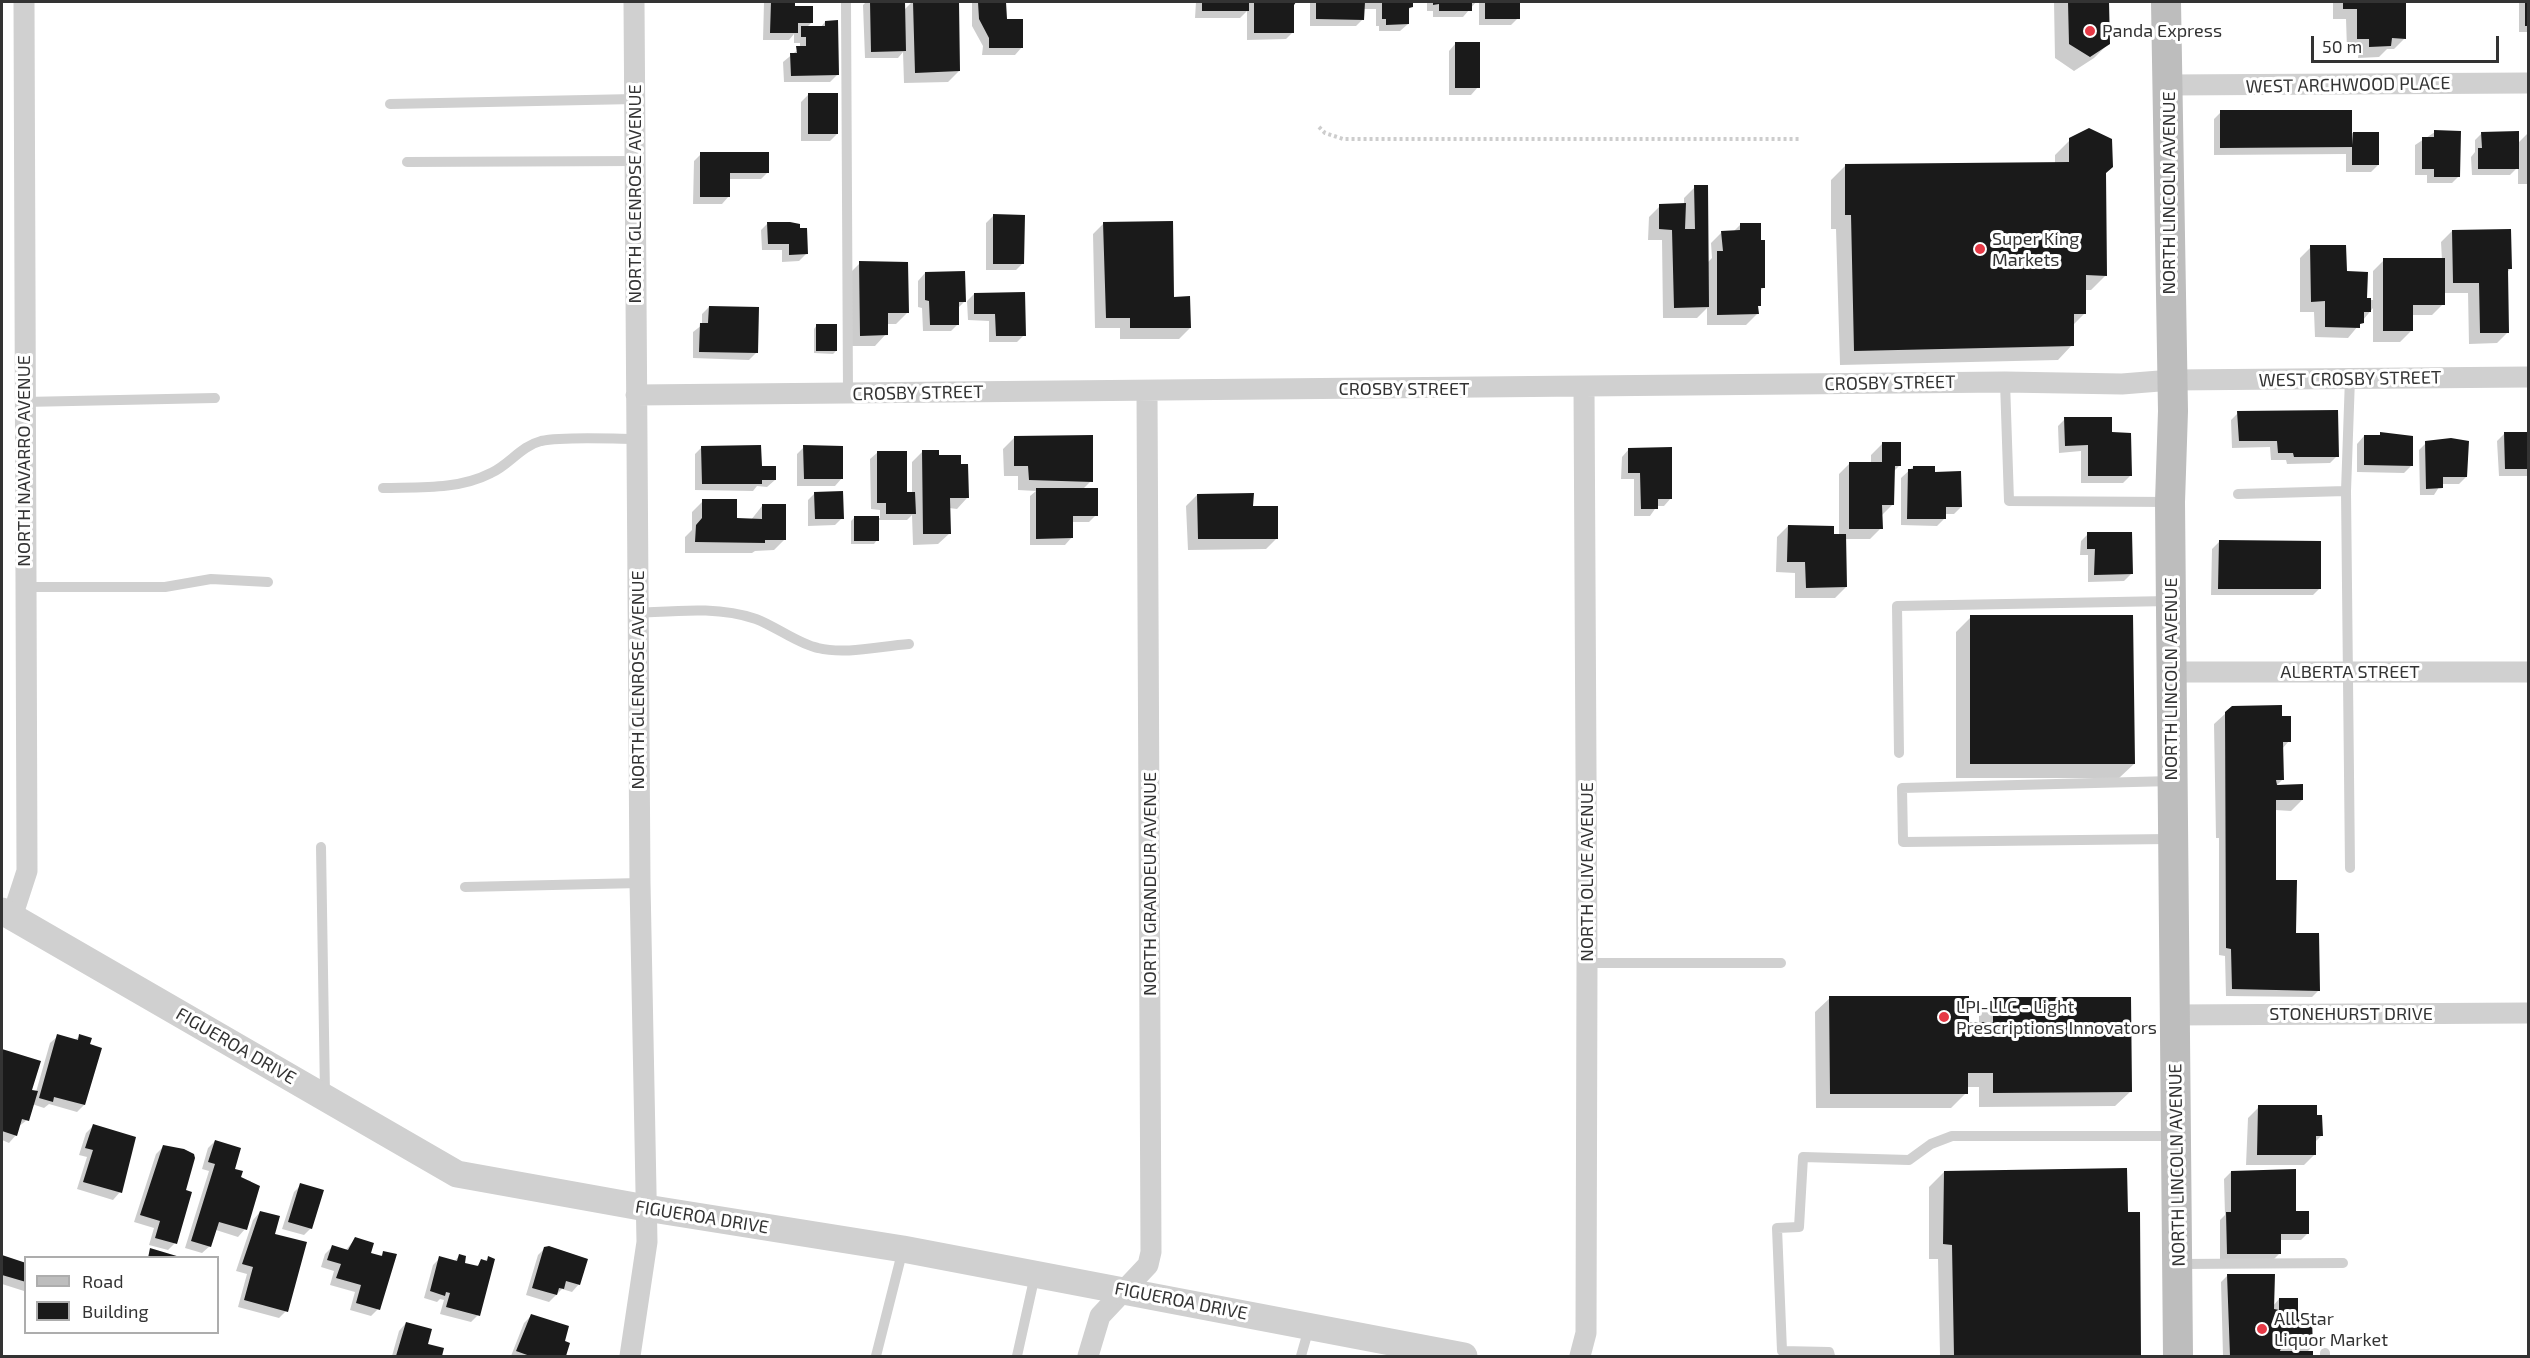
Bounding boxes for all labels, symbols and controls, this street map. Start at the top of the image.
place label: Panda Express [2102,20,2222,42]
marker: Panda Express [2083,24,2097,38]
scale bar [2314,24,2502,62]
text: 50 m [2322,35,2362,57]
street label: WEST ARCHWOOD PLACE [2245,72,2451,98]
street label: NORTH GLENROSE AVENUE [624,84,646,304]
street label: NORTH LINCOLN AVENUE [2158,91,2180,295]
place label: Super King Markets [1992,228,2079,270]
marker: Super King Markets [1973,242,1987,256]
street label: NORTH NAVARRO AVENUE [13,355,35,567]
street label: WEST CROSBY STREET [2258,367,2442,391]
street label: CROSBY STREET [1824,371,1956,395]
street label: CROSBY STREET [1338,378,1470,400]
street label: CROSBY STREET [852,381,984,405]
street label: NORTH GLENROSE AVENUE [627,570,649,790]
street label: NORTH LINCOLN AVENUE [2160,577,2182,781]
street label: ALBERTA STREET [2280,661,2420,683]
street label: NORTH GRANDEUR AVENUE [1139,772,1161,996]
street label: NORTH OLIVE AVENUE [1576,782,1598,962]
place label: LPI-LLC - Light Prescriptions Innovators [1956,996,2157,1038]
street label: FIGUEROA DRIVE [172,1003,300,1089]
street label: STONEHURST DRIVE [2269,1003,2433,1025]
marker: LPI-LLC - Light Prescriptions Innovators [1937,1010,1951,1024]
street label: NORTH LINCOLN AVENUE [2164,1063,2190,1267]
street label: FIGUEROA DRIVE [634,1196,770,1238]
legend [24,1256,219,1334]
text: Road [82,1270,123,1292]
street label: FIGUEROA DRIVE [1113,1278,1249,1324]
text: Building [82,1300,149,1322]
place label: All Star Liquor Market [2274,1308,2388,1350]
marker: All Star Liquor Market [2255,1322,2269,1336]

